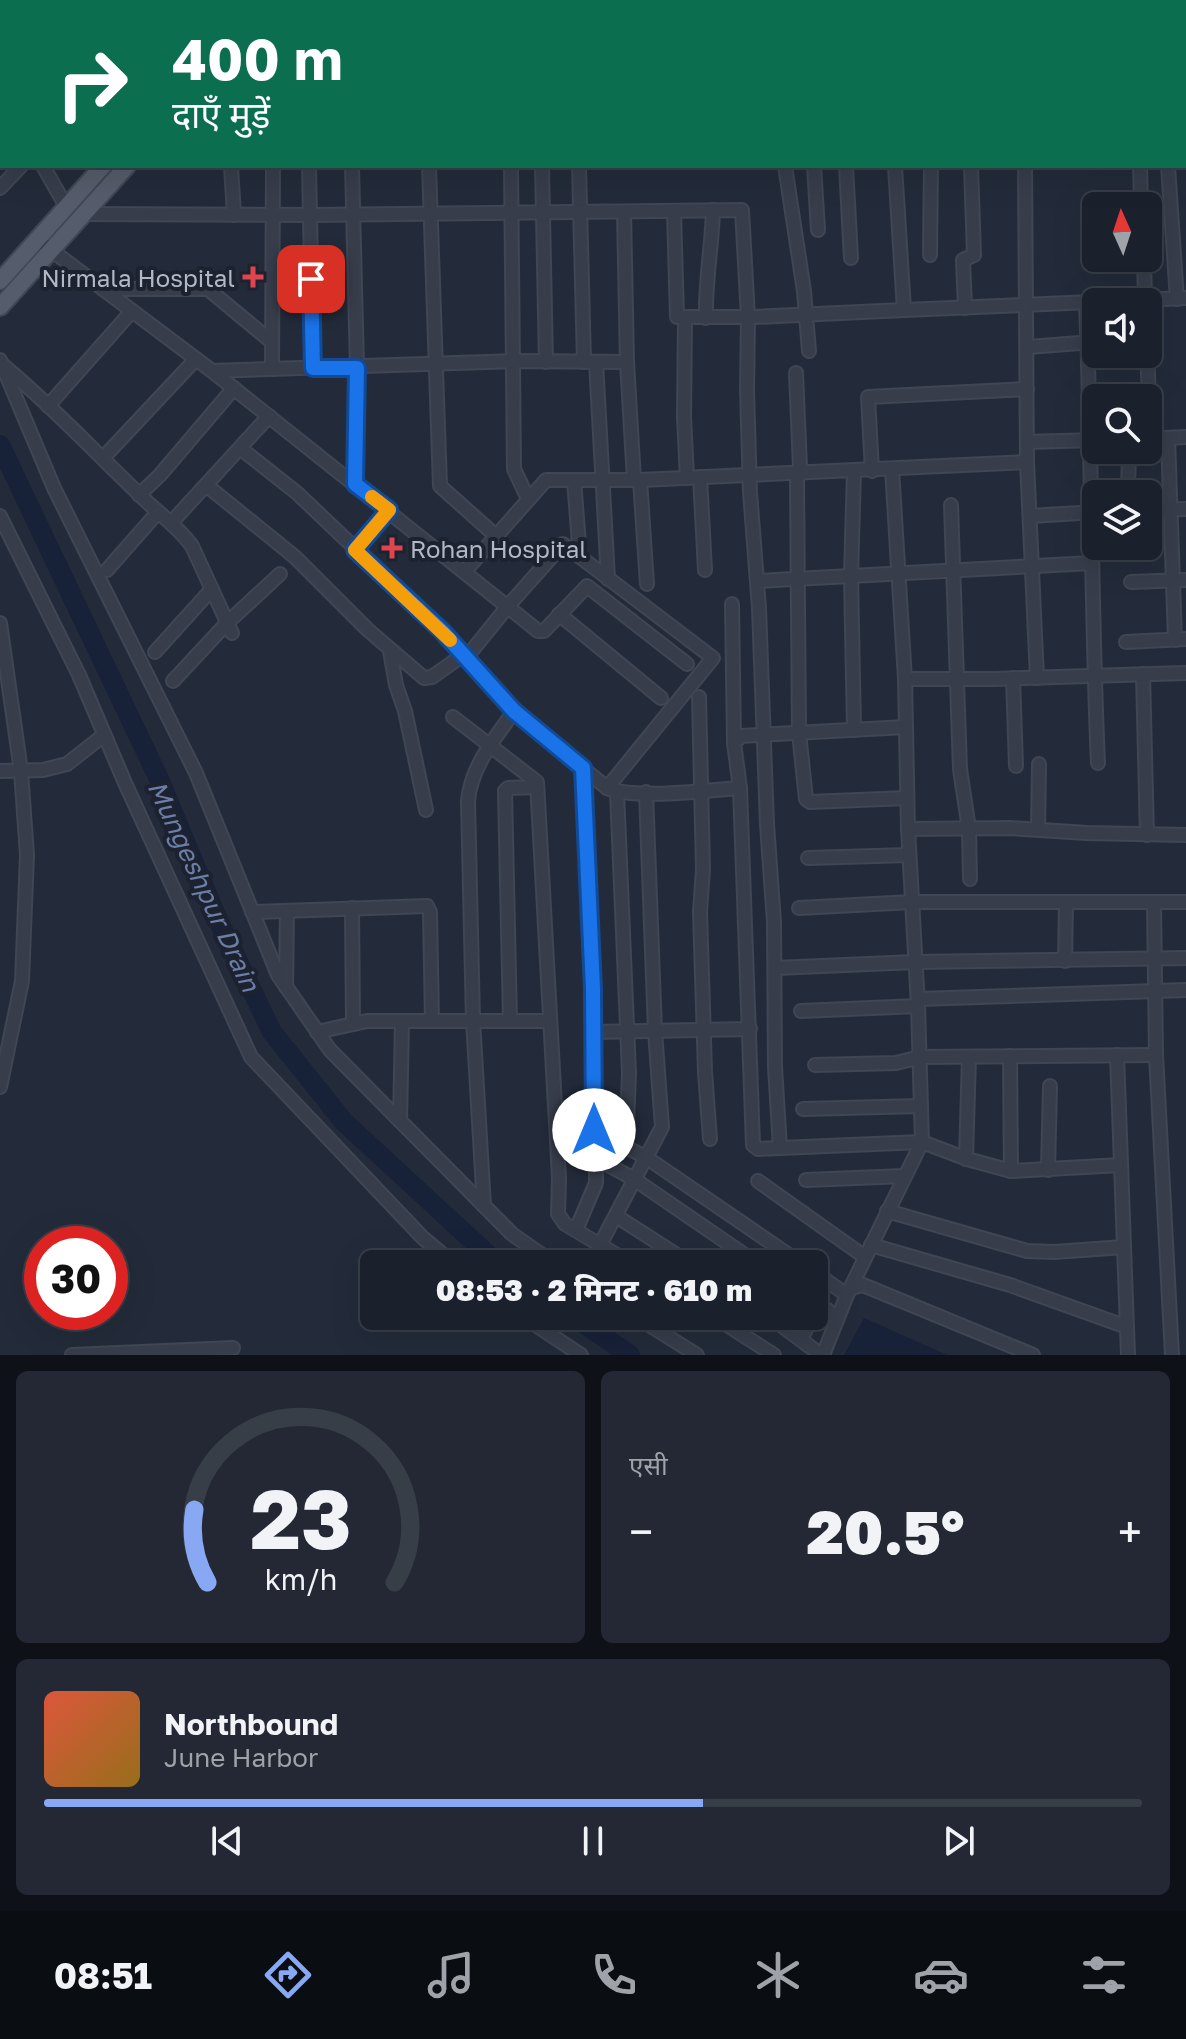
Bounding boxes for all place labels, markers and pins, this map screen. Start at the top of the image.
pin [277,245,345,313]
place label: Nirmala Hospital [42,263,235,292]
marker: Nirmala Hospital [242,266,264,288]
place label: Rohan Hospital [410,534,587,563]
marker: Rohan Hospital [381,537,403,559]

